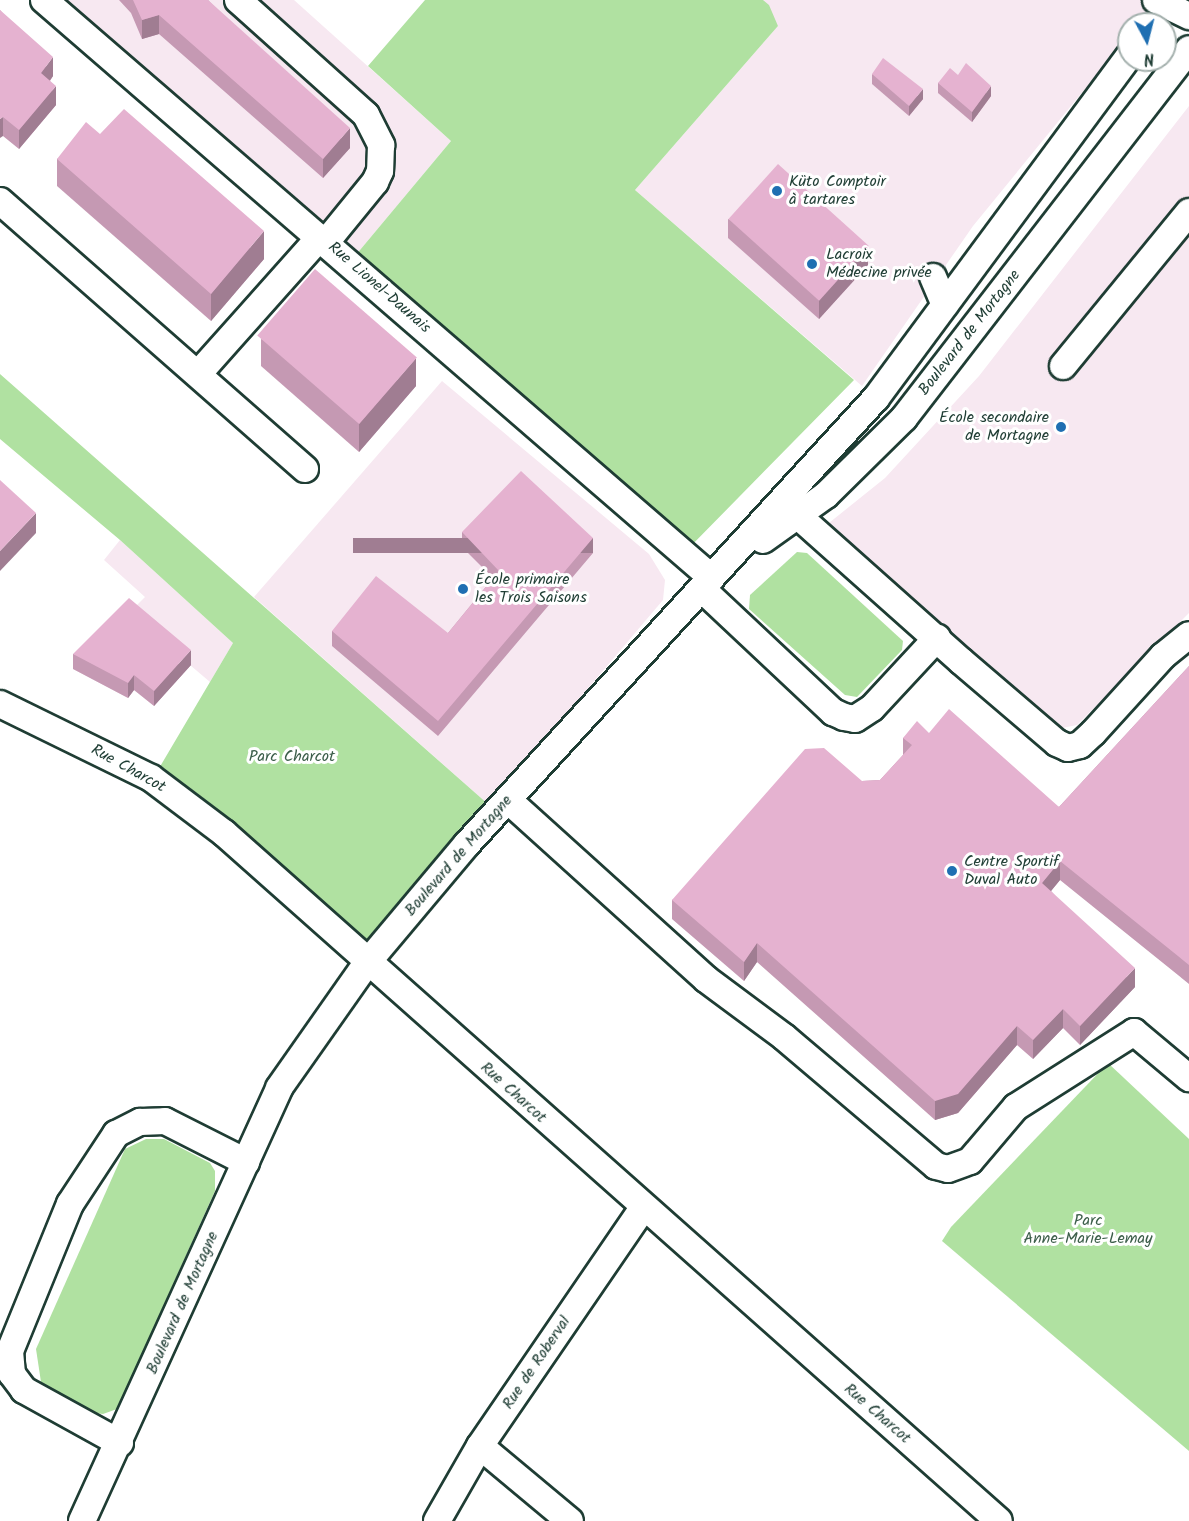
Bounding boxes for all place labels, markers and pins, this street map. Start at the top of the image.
place label: Küto Comptoir à tartares [789,172,886,210]
marker: Küto Comptoir à tartares [770,184,784,198]
place label: Lacroix Médecine privée [826,245,932,283]
marker: Lacroix Médecine privée [803,255,821,273]
place label: École secondaire de Mortagne [939,408,1049,446]
marker: École secondaire de Mortagne [1054,420,1068,434]
place label: École primaire les Trois Saisons [475,570,587,608]
marker: École primaire les Trois Saisons [456,582,470,596]
place label: Centre Sportif Duval Auto [964,852,1059,890]
marker: Centre Sportif Duval Auto [945,864,959,878]

